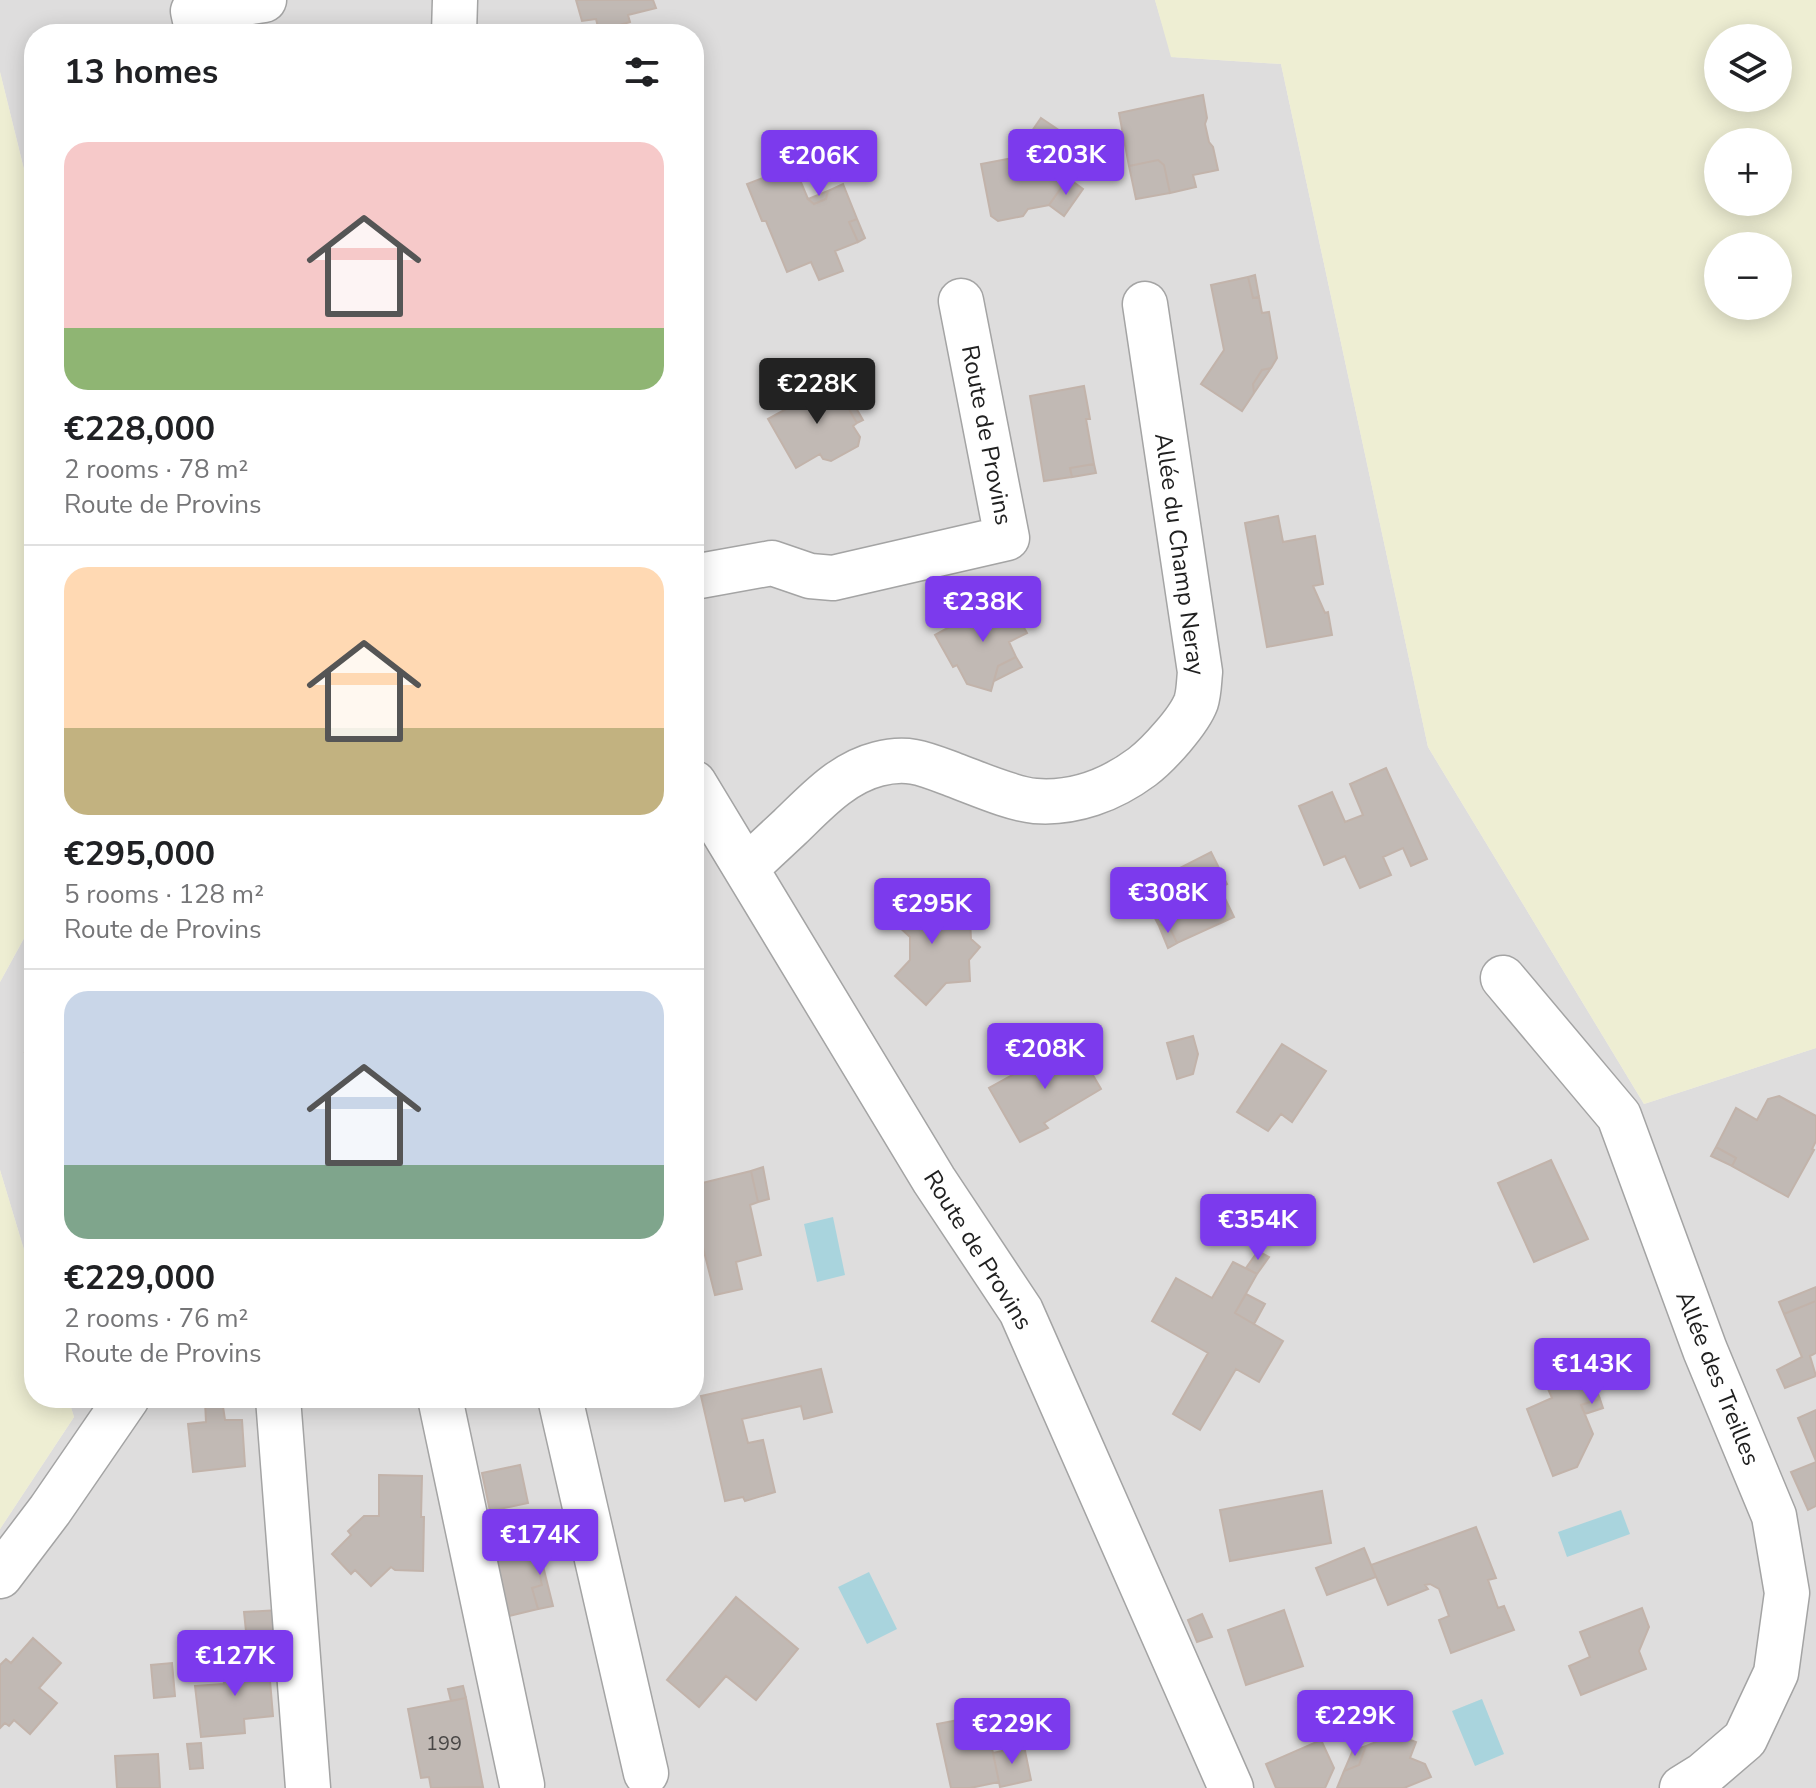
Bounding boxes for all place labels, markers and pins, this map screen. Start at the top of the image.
pin: €203K [1010,129,1122,197]
pin: €206K [763,130,875,198]
pin: €228K [761,358,873,426]
pin: €238K [927,576,1039,644]
pin: €308K [1112,867,1224,935]
pin: €295K [876,878,988,946]
pin: €208K [989,1023,1101,1091]
pin: €354K [1202,1194,1314,1262]
pin: €143K [1536,1338,1648,1406]
pin: €174K [484,1509,596,1577]
pin: €127K [179,1630,291,1698]
pin: €229K [1299,1690,1411,1758]
pin: €229K [956,1698,1068,1766]

